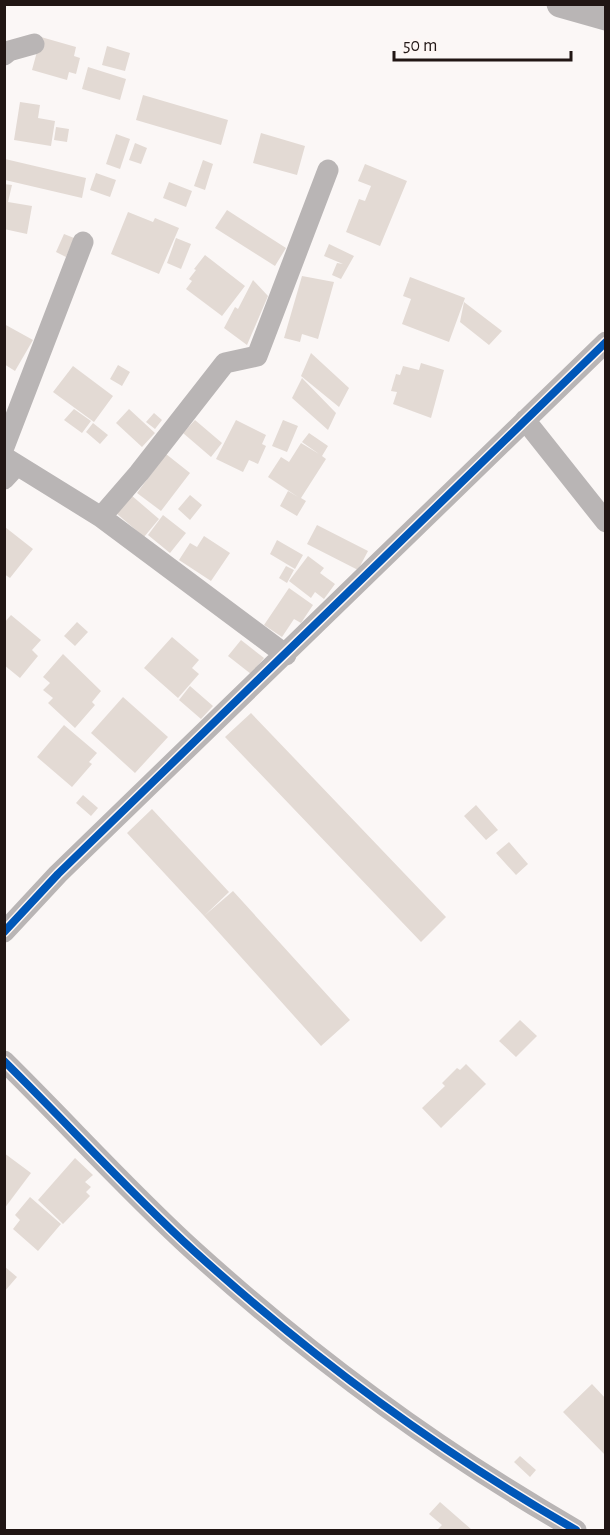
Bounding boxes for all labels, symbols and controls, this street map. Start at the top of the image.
scale bar [394,24,571,62]
text: 50 m [403,37,437,55]

